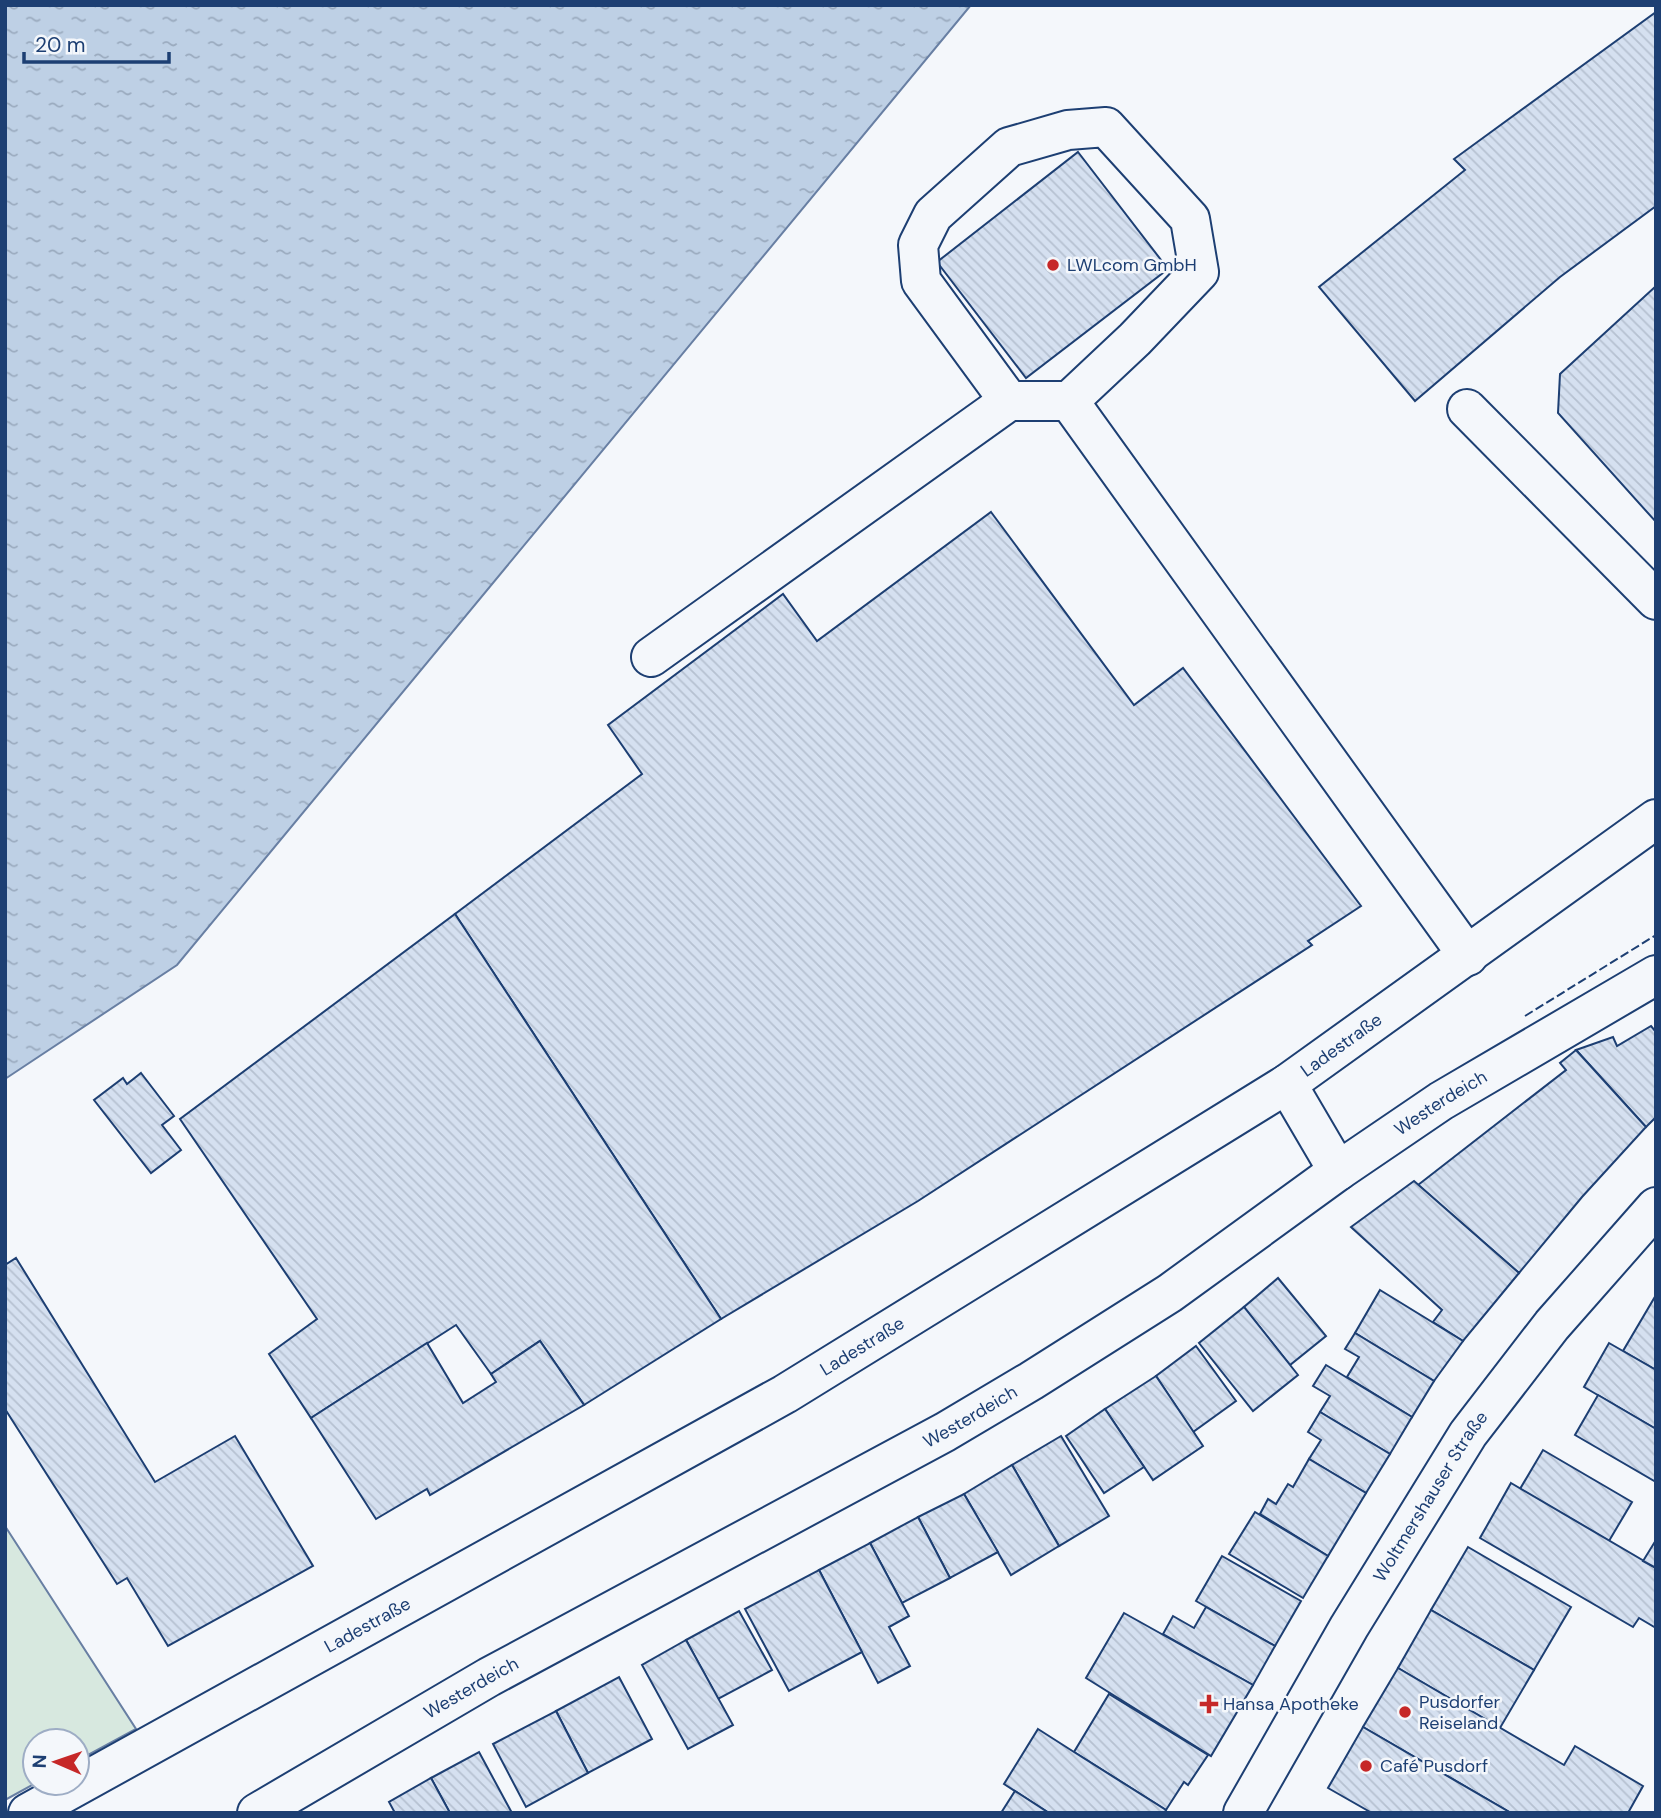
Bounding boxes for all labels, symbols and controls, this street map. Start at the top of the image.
scale bar [24,21,170,65]
text: 20 m [35,31,86,59]
place label: LWLcom GmbH [1067,253,1197,277]
marker: LWLcom GmbH [1045,257,1061,273]
street label: Ladestraße [1296,1008,1387,1082]
street label: Westerdeich [1390,1065,1491,1141]
street label: Ladestraße [816,1311,909,1381]
street label: Westerdeich [919,1380,1022,1454]
street label: Woltmershauser Straße [1368,1406,1493,1586]
street label: Ladestraße [320,1592,415,1659]
street label: Westerdeich [419,1651,523,1725]
place label: Pusdorfer Reiseland [1419,1690,1500,1735]
place label: Hansa Apotheke [1223,1692,1359,1716]
marker: Hansa Apotheke [1201,1696,1217,1712]
marker: Pusdorfer Reiseland [1397,1704,1413,1720]
north arrow [21,1727,91,1797]
text: N [27,1754,52,1769]
place label: Café Pusdorf [1380,1754,1488,1778]
marker: Café Pusdorf [1358,1758,1374,1774]

